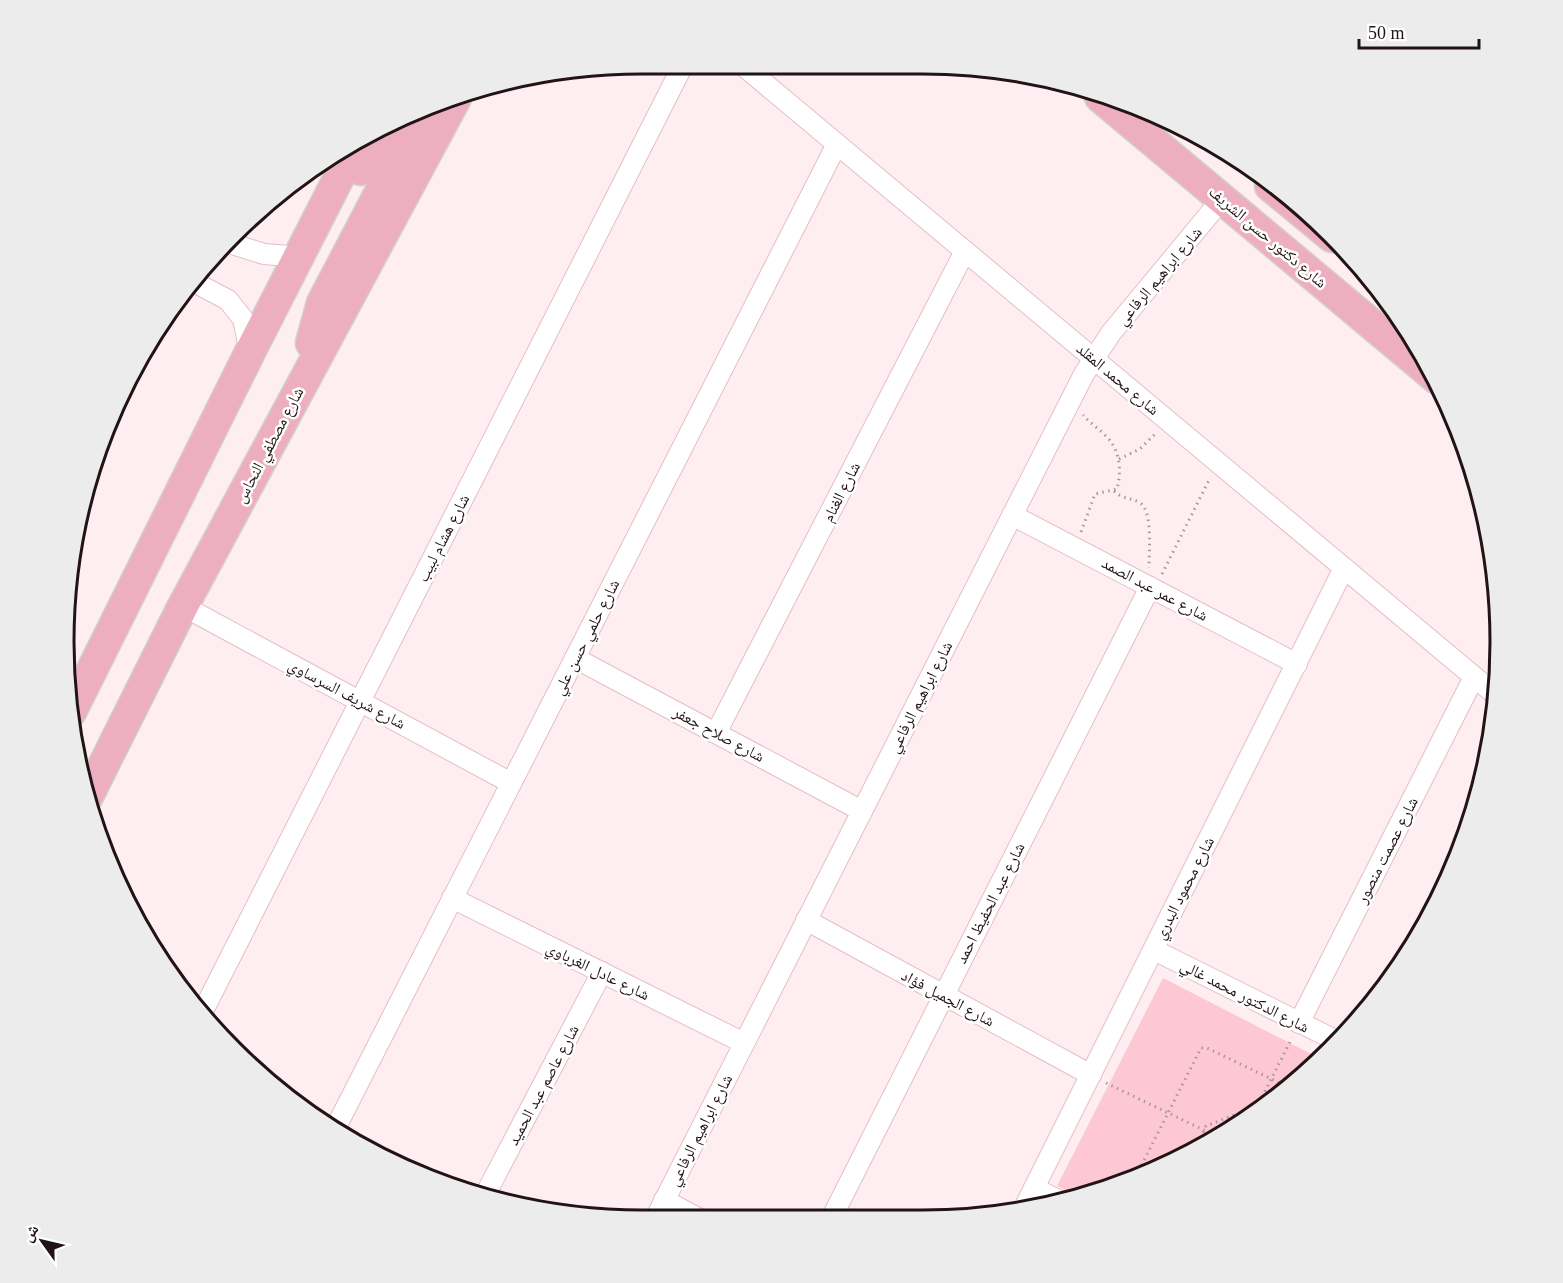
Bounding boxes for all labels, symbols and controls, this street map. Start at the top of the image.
scale bar [1359,12,1479,50]
text: 50 m [1368,23,1405,43]
street label: شارع دكتور حسن الشريف [1205,183,1330,293]
street label: شارع ابراهيم الرفاعي [1113,224,1208,331]
street label: شارع محمد المقلد [1072,340,1163,420]
street label: شارع مصطفي النحاس [231,384,310,507]
street label: شارع الغنام [819,459,865,526]
street label: شارع هشام لبيب [414,491,474,586]
street label: شارع عمر عبد الصمد [1098,554,1211,626]
street label: شارع حلمي حسن علي [550,576,626,699]
street label: شارع ابراهيم الرفاعي [885,638,959,757]
street label: شارع شريف السرساوي [284,656,408,736]
street label: شارع صلاح جعفر [669,702,767,767]
street label: شارع عصمت منصور [1352,794,1423,908]
street label: شارع محمود البدري [1151,834,1221,944]
street label: شارع عبد الحفيظ احمد [952,840,1030,967]
street label: شارع عادل الغرباوي [542,939,652,1007]
street label: شارع الدكتور محمد غالي [1176,956,1312,1039]
street label: شارع الجميل فؤاد [898,966,997,1031]
street label: شارع عاصم عبد الحميد [504,1022,584,1149]
street label: شارع ابراهيم الرفاعي [665,1071,739,1190]
north arrow [12,1211,72,1271]
text: ش [18,1221,43,1245]

